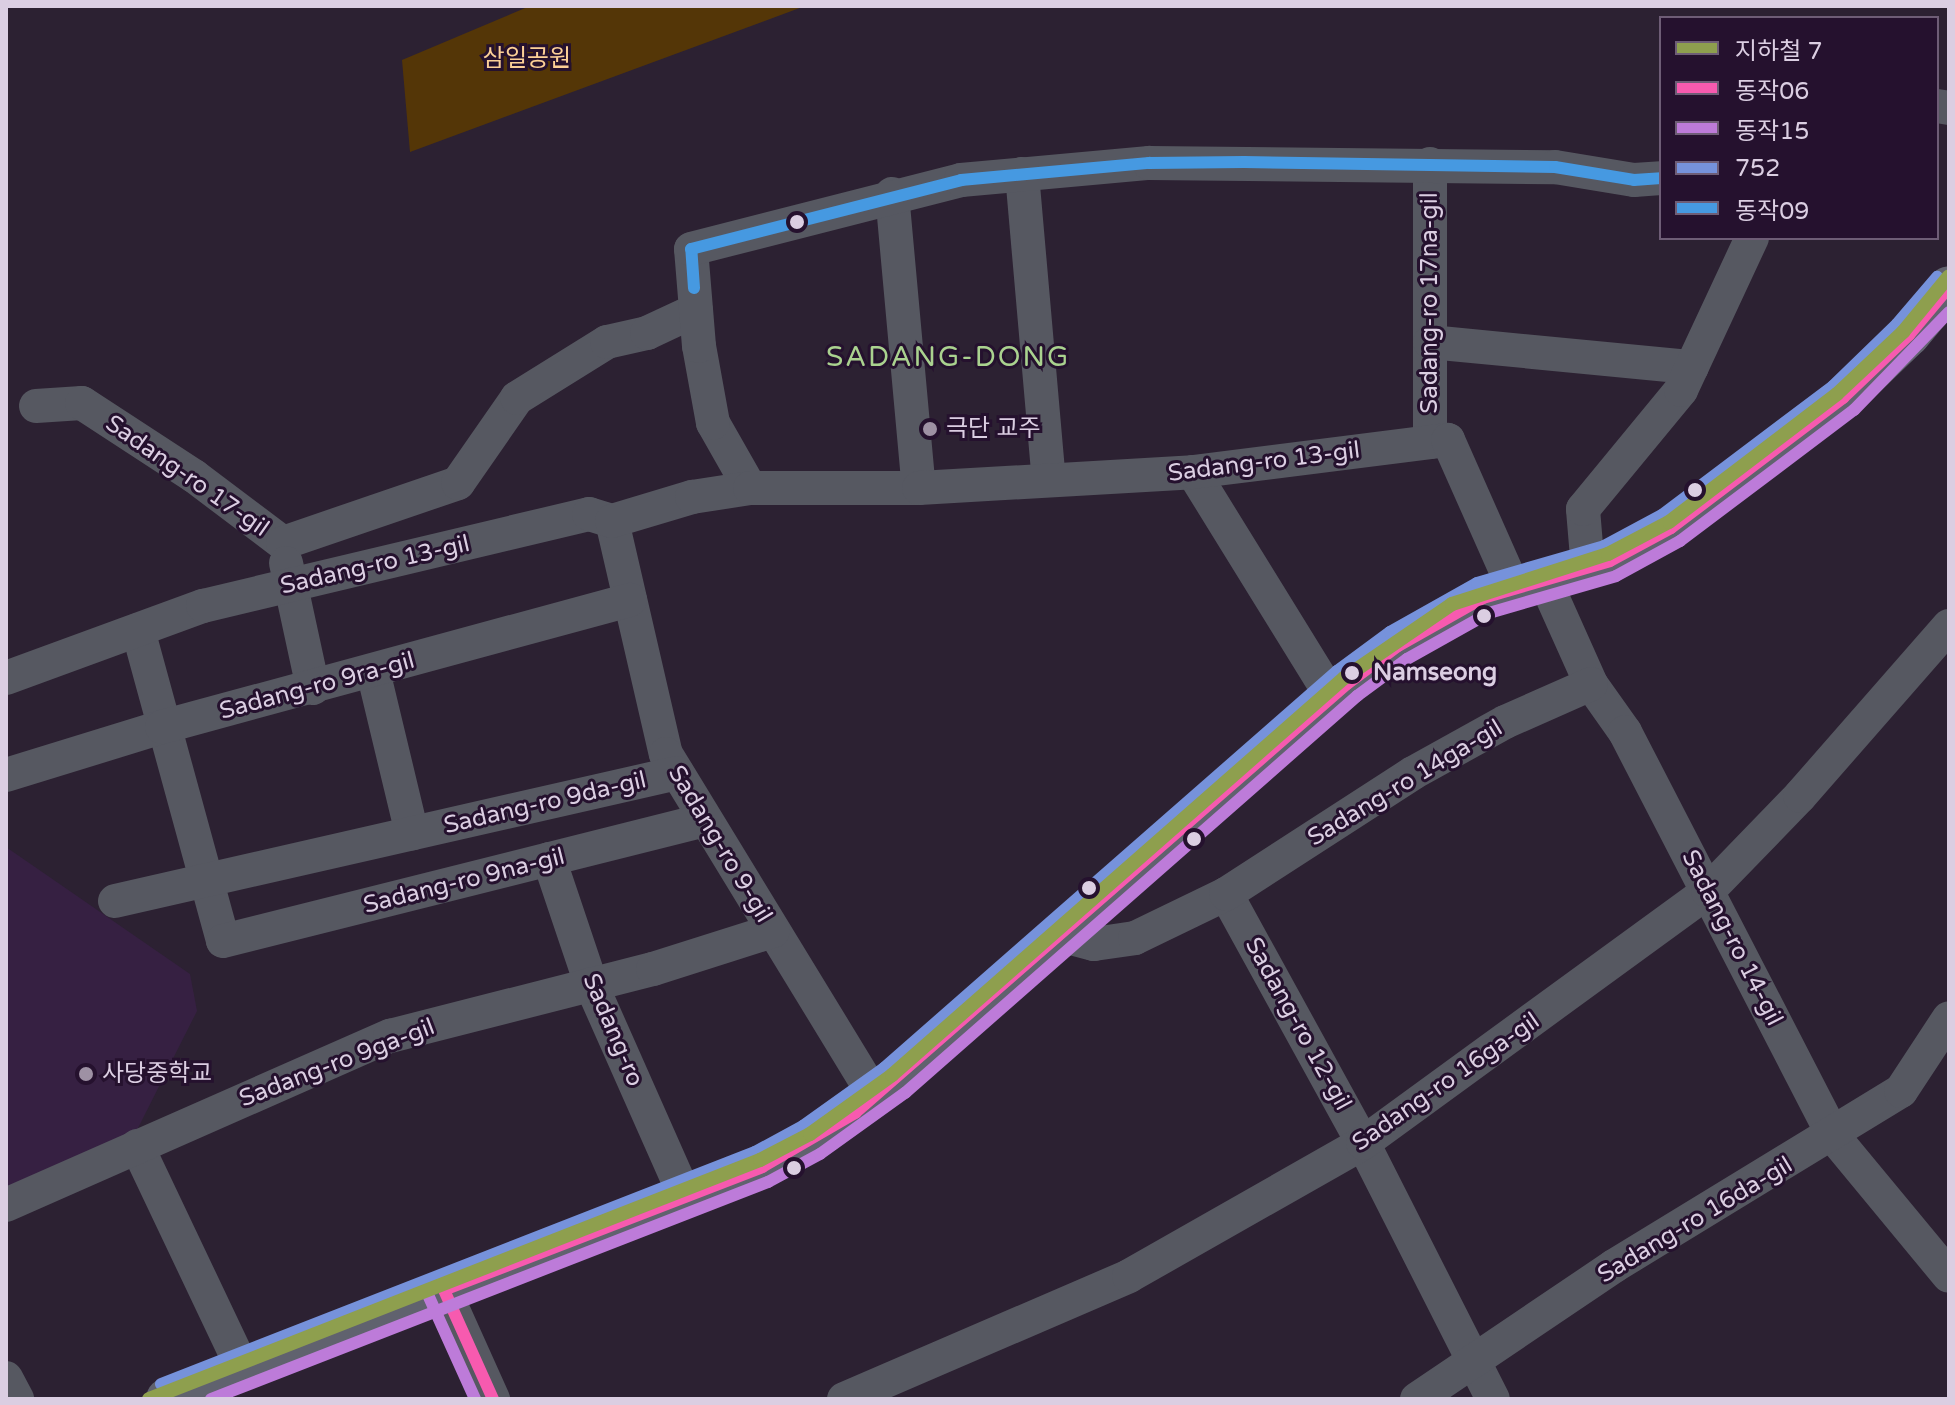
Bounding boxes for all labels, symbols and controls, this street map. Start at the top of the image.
legend [1659,16,1939,240]
text: 지하철 7 [1735,37,1823,66]
park label: 삼일공원 [483,45,571,73]
text: 동작06 [1735,77,1809,106]
text: 동작15 [1735,117,1809,146]
text: 752 [1735,154,1780,183]
street label: Sadang-ro 17na-gil [1416,192,1444,414]
text: 동작09 [1735,197,1809,226]
unlabelled marker [789,214,805,230]
district label: SADANG-DONG [826,340,1070,374]
street label: Sadang-ro 17-gil [100,409,274,543]
place label: 극단 교주 [946,415,1041,443]
marker: 극단 교주 [921,420,939,438]
street label: Sadang-ro 13-gil [1166,436,1362,488]
unlabelled marker [1687,482,1703,498]
street label: Sadang-ro 13-gil [278,529,472,601]
unlabelled marker [1476,608,1492,624]
street label: Sadang-ro 9ra-gil [216,646,418,726]
marker: Namseong [1338,659,1366,687]
place label: Namseong [1373,659,1497,687]
street label: Sadang-ro 14ga-gil [1303,714,1507,852]
street label: Sadang-ro 9-gil [662,760,778,928]
street label: Sadang-ro 9da-gil [441,766,649,840]
unlabelled marker [1186,831,1202,847]
street label: Sadang-ro 9na-gil [360,842,568,920]
street label: Sadang-ro 14-gil [1675,845,1789,1031]
unlabelled marker [1081,880,1097,896]
street label: Sadang-ro 12-gil [1239,933,1357,1115]
street label: Sadang-ro [576,969,650,1091]
street label: Sadang-ro 16ga-gil [1347,1007,1545,1157]
street label: Sadang-ro 9ga-gil [235,1013,439,1113]
place label: 사당중학교 [102,1060,212,1088]
marker: 사당중학교 [77,1065,95,1083]
street label: Sadang-ro 16da-gil [1593,1151,1797,1289]
unlabelled marker [786,1160,802,1176]

